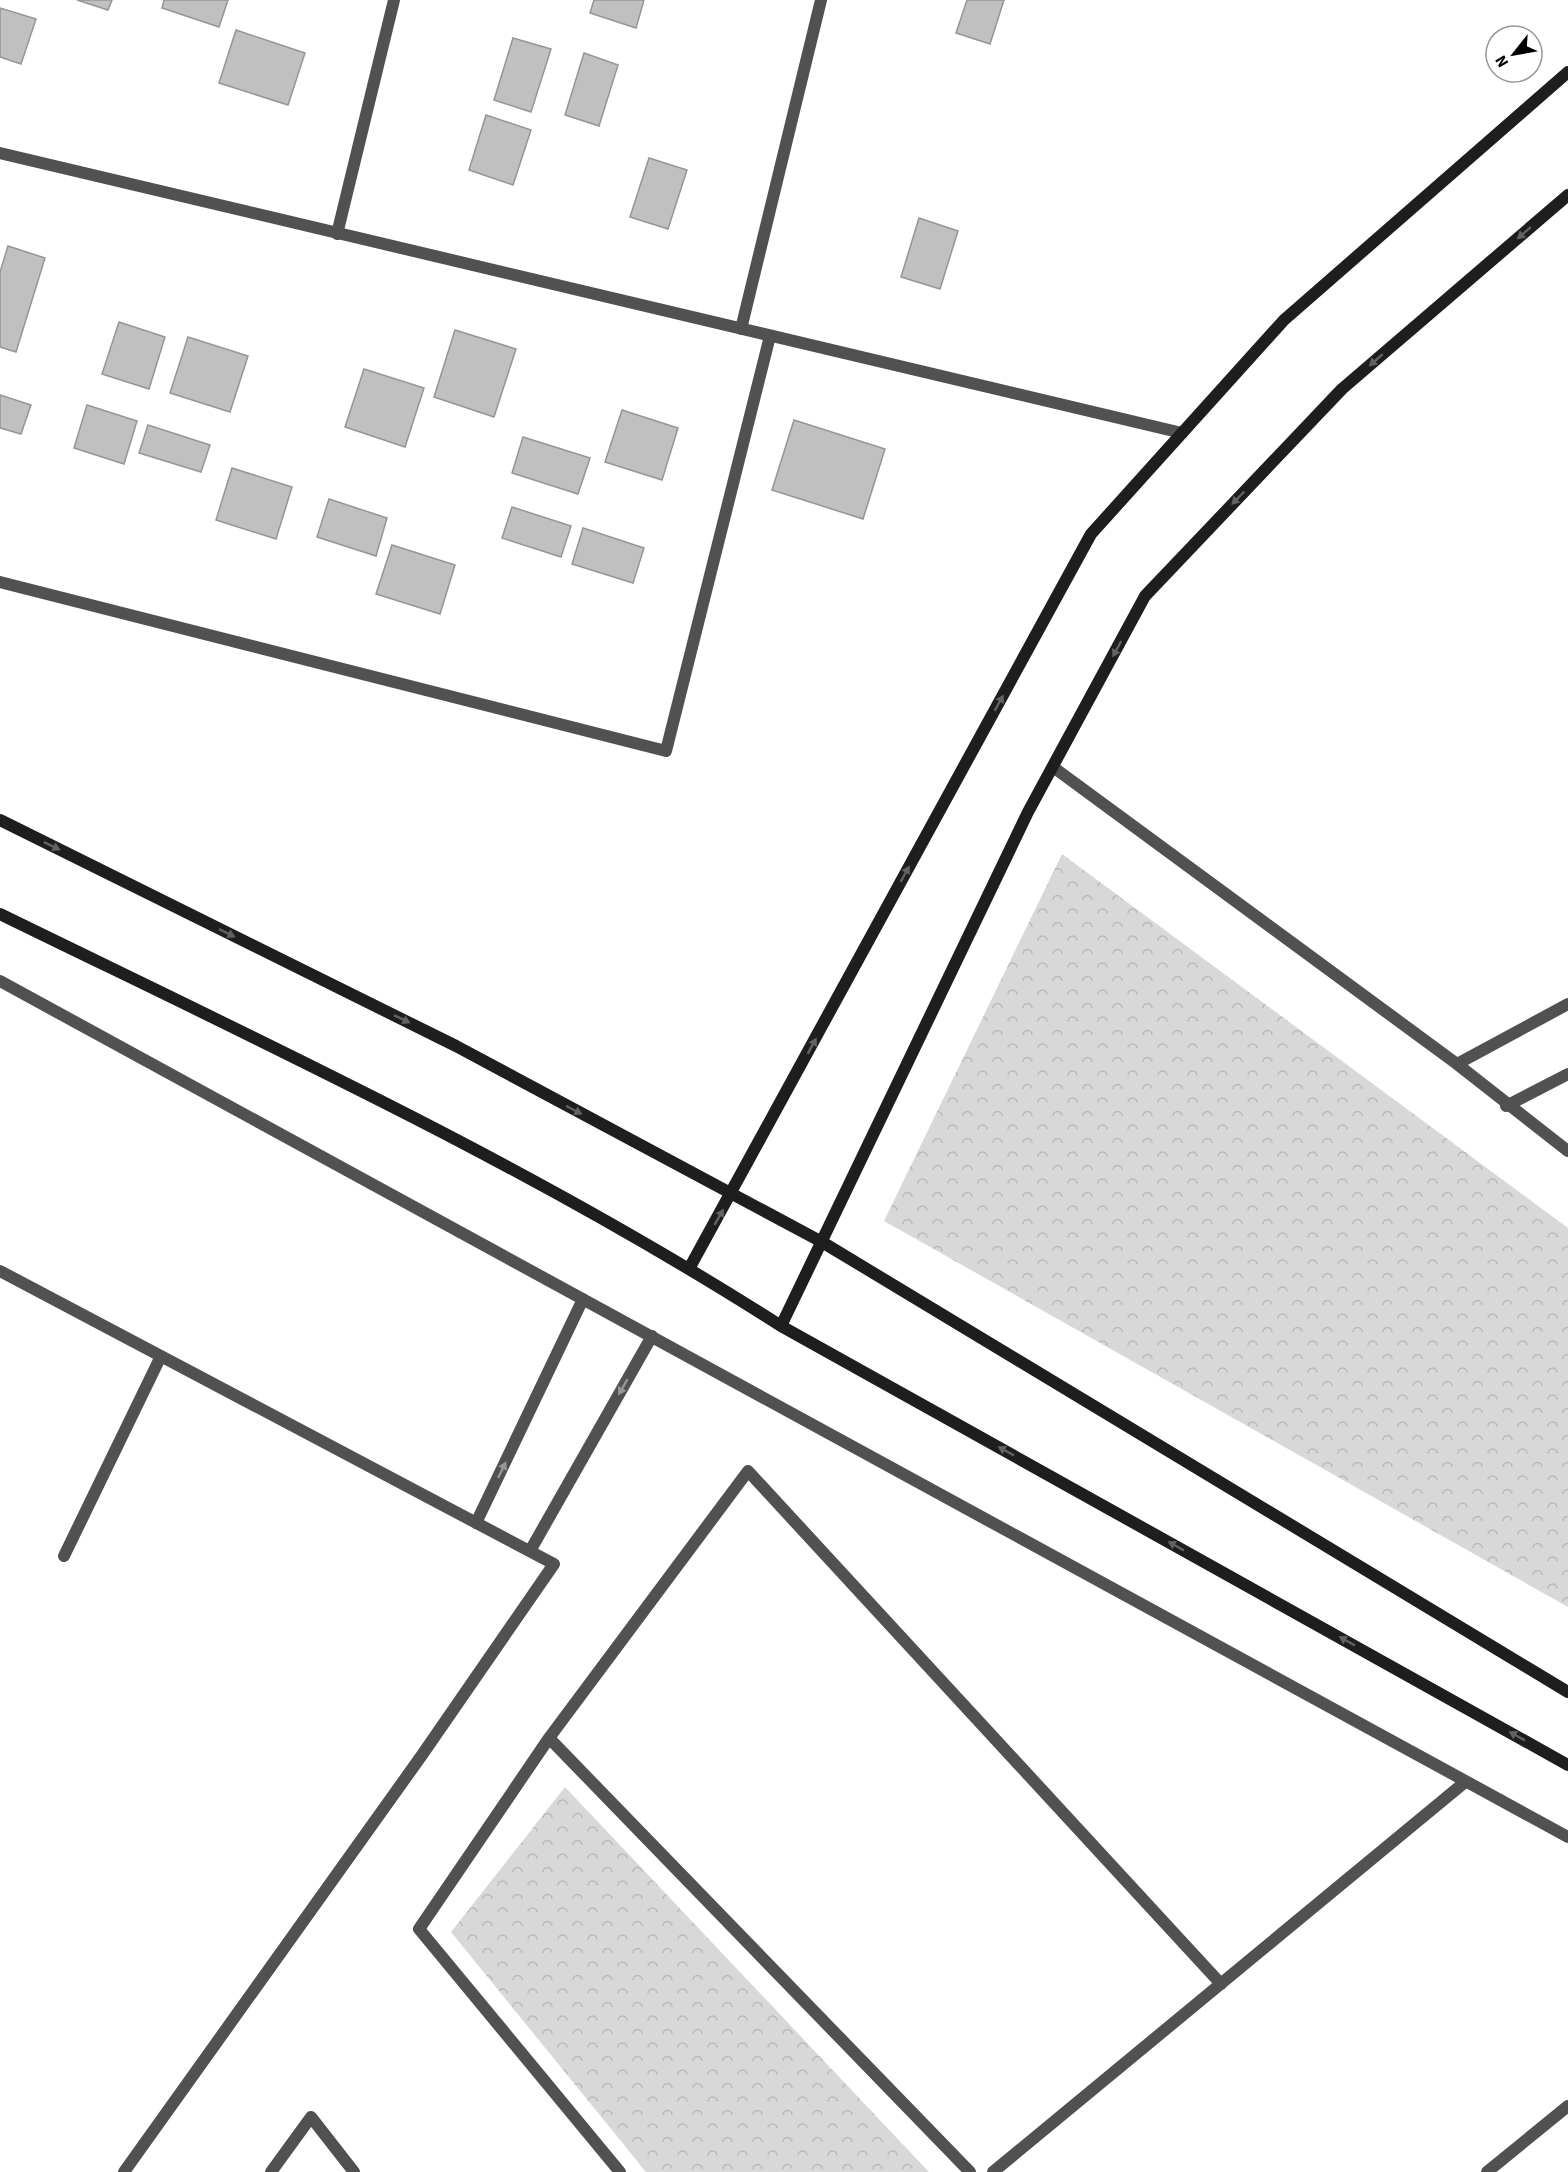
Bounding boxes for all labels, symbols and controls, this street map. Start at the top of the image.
north arrow [1484,24,1544,84]
text: N [1490,51,1514,71]
one-way arrow [1517,226,1532,239]
one-way arrow [1369,353,1384,366]
one-way arrow [1232,491,1246,505]
one-way arrow [1112,640,1122,657]
one-way arrow [994,694,1004,711]
one-way arrow [44,842,61,851]
one-way arrow [900,865,910,882]
one-way arrow [219,928,236,937]
one-way arrow [393,1014,411,1024]
one-way arrow [807,1037,817,1054]
one-way arrow [566,1105,583,1115]
one-way arrow [714,1208,724,1225]
one-way arrow [618,1379,628,1396]
one-way arrow [997,1446,1014,1456]
one-way arrow [497,1462,506,1479]
one-way arrow [1168,1542,1185,1552]
one-way arrow [1338,1637,1355,1647]
one-way arrow [1509,1731,1525,1742]

